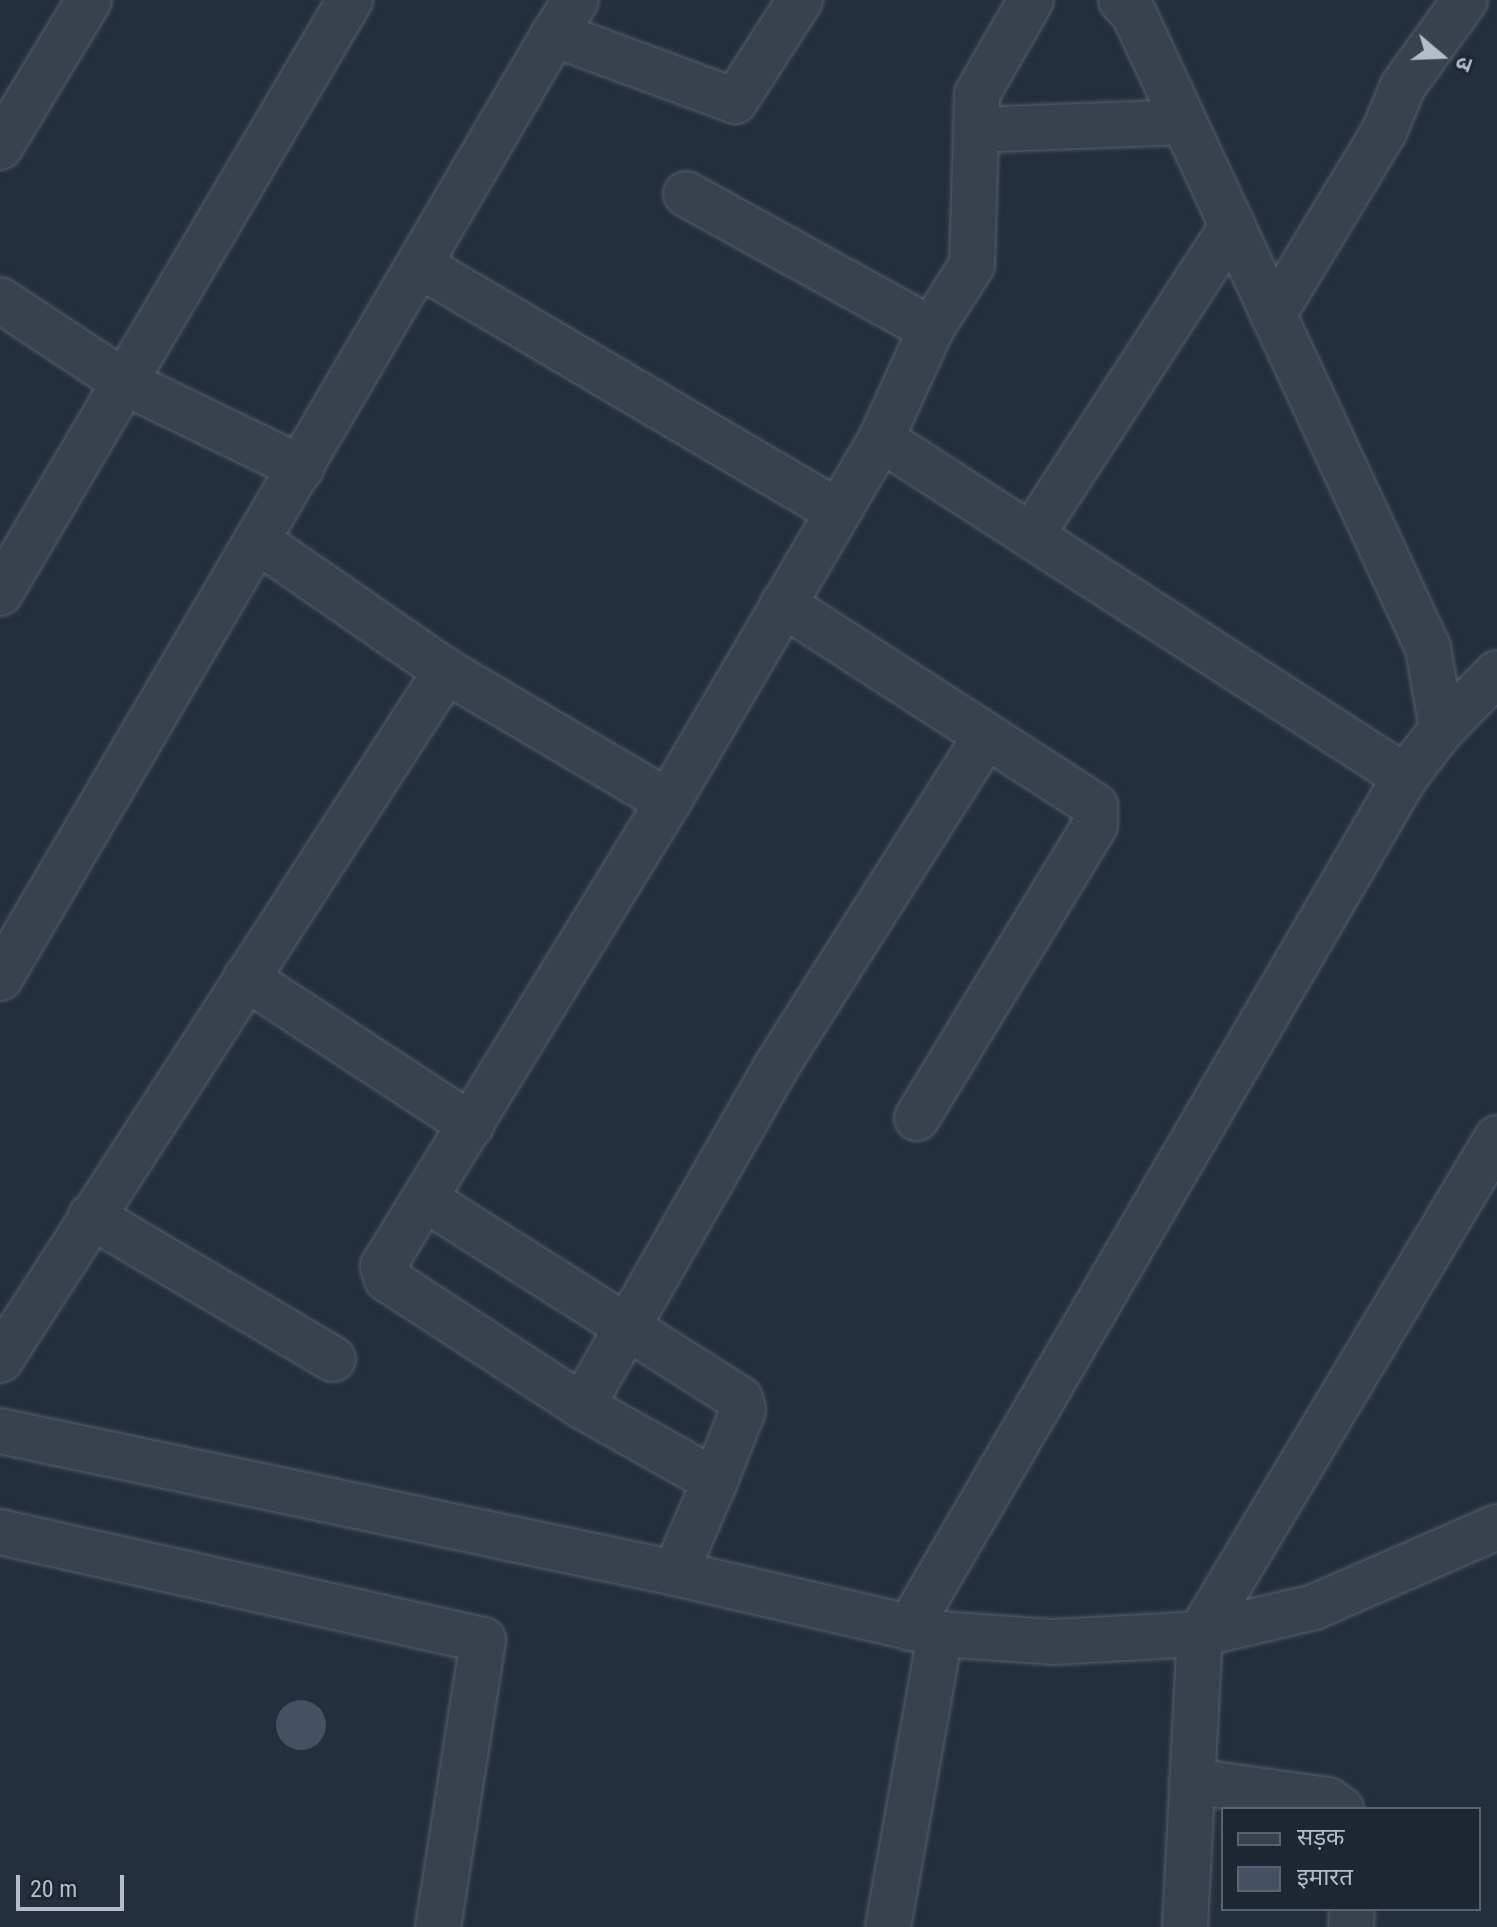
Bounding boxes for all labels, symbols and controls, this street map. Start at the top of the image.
north arrow [1401,16,1481,96]
text: उ [1450,54,1478,74]
legend [1221,1807,1481,1911]
text: सड़क [1297,1823,1345,1851]
scale bar [20,1859,128,1909]
text: इमारत [1297,1863,1353,1891]
text: 20 m [30,1875,77,1903]

